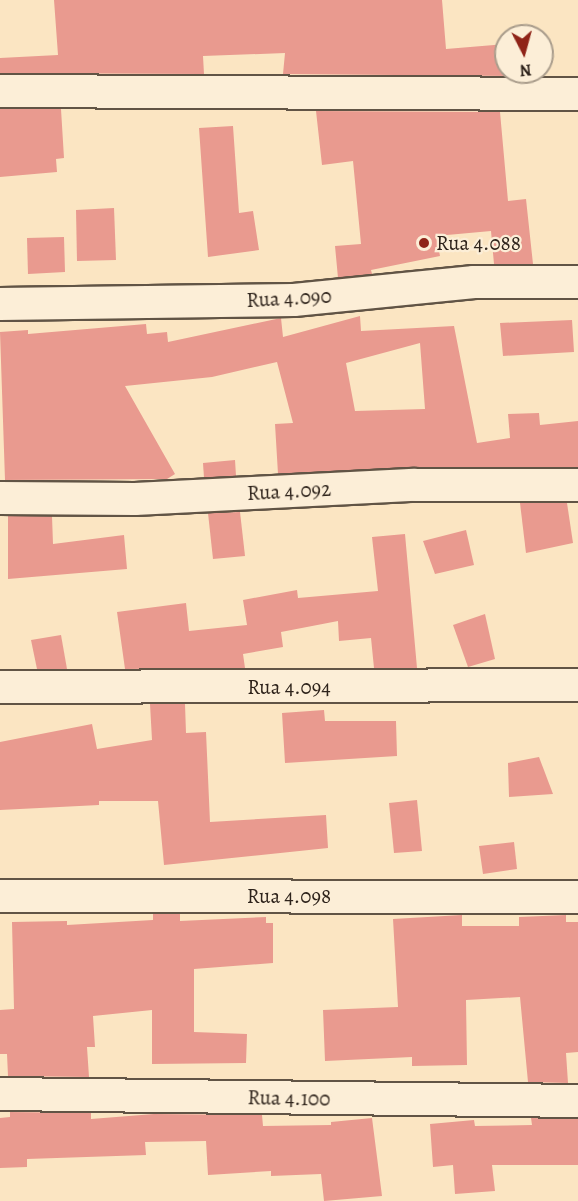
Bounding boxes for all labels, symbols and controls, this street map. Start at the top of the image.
north arrow [494,24,554,84]
text: N [519,58,533,81]
place label: Rua 4.088 [436,230,521,256]
marker: Rua 4.088 [417,236,431,250]
street label: Rua 4.090 [246,283,332,313]
street label: Rua 4.092 [246,476,332,506]
street label: Rua 4.094 [247,674,331,700]
street label: Rua 4.098 [247,883,331,909]
street label: Rua 4.100 [247,1085,331,1111]

